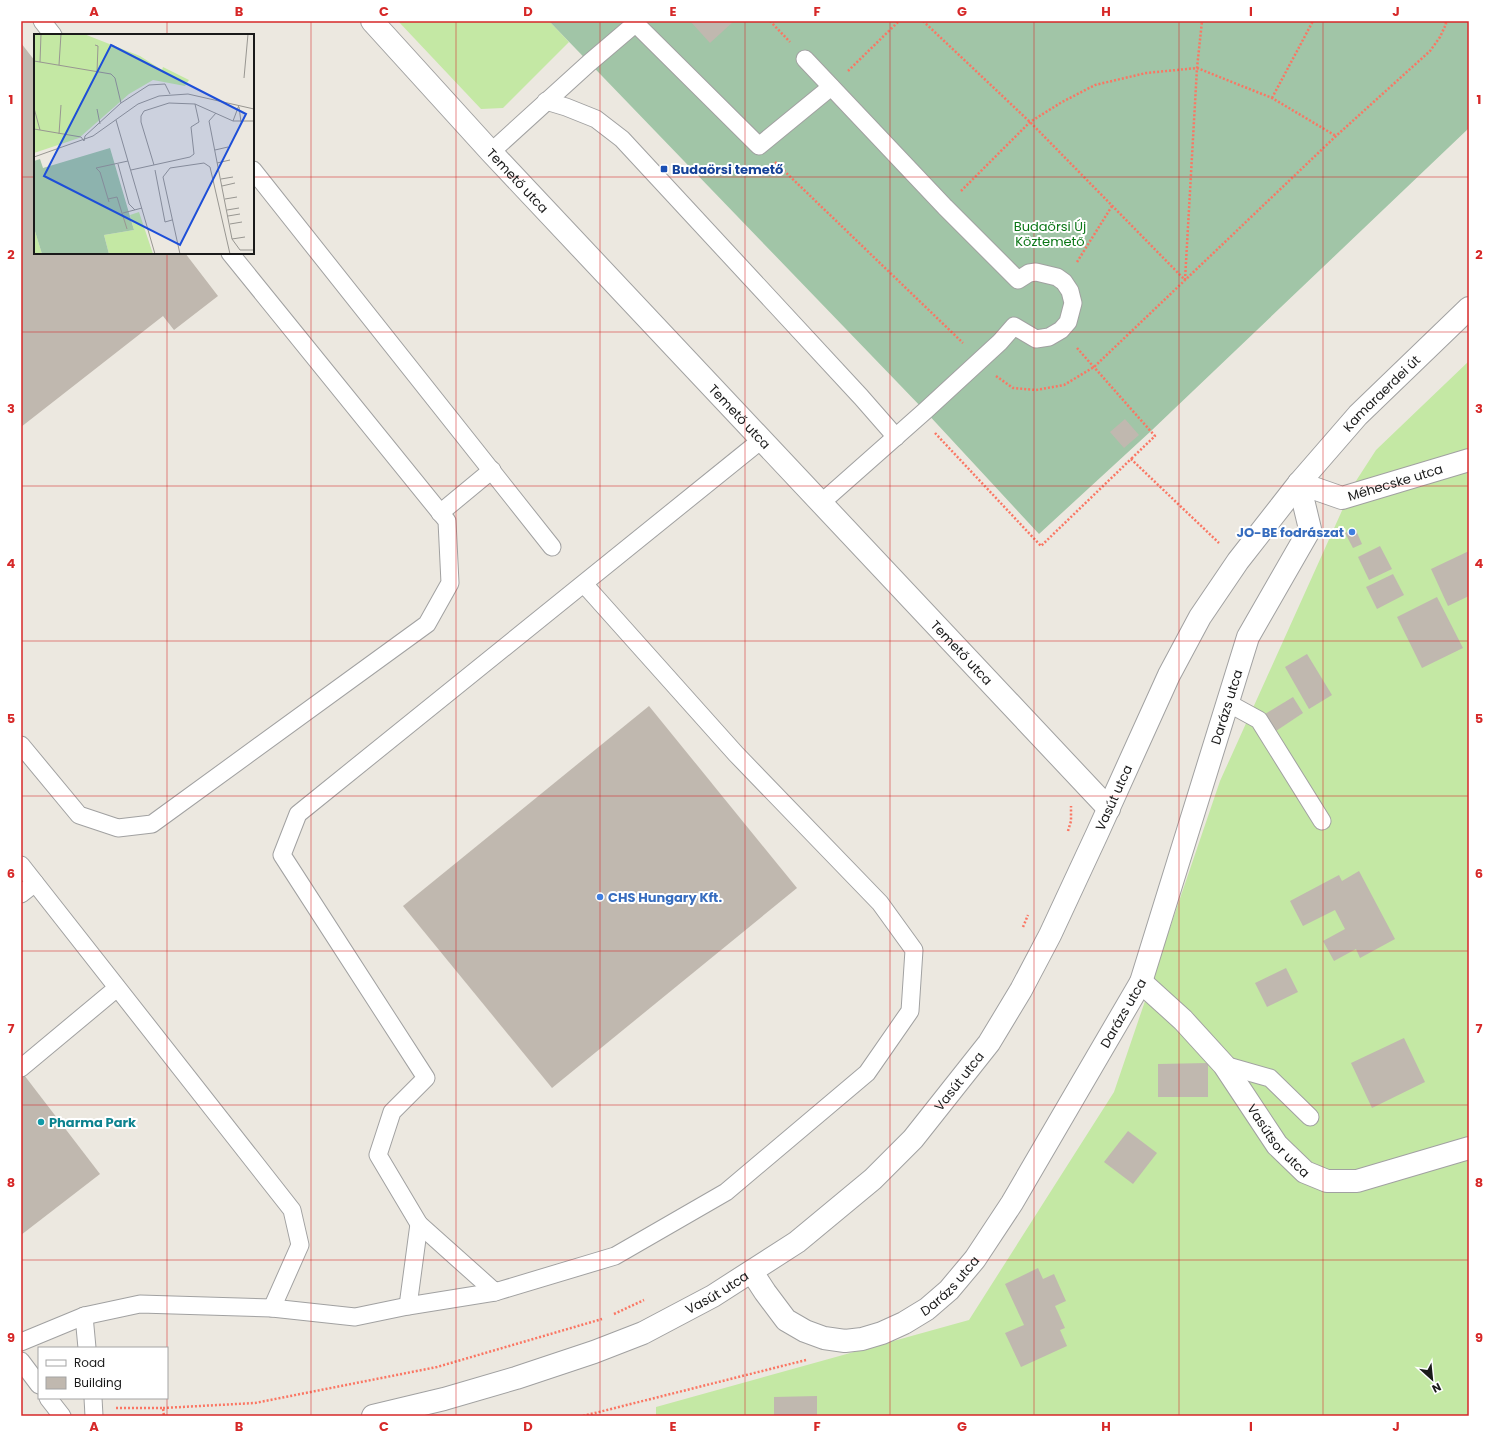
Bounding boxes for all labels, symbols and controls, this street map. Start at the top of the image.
text: A [89,2,99,21]
text: B [235,2,244,21]
text: C [379,2,389,21]
text: D [523,2,533,21]
text: E [669,2,677,21]
text: F [813,2,821,21]
text: G [957,2,967,21]
text: H [1101,2,1111,21]
text: I [1249,2,1253,21]
text: J [1392,2,1400,21]
inset map [34,34,254,254]
text: 1 [9,90,13,109]
text: 1 [1477,90,1481,109]
street label: Temető utca [482,144,553,217]
place label: Budaörsi temető [672,160,783,179]
marker: Budaörsi temető [659,164,669,174]
park label: Budaörsi Új Köztemető [1014,217,1086,251]
text: 2 [7,245,15,264]
text: 2 [1475,245,1483,264]
street label: Kamaraerdei út [1339,351,1425,436]
street label: Temető utca [704,380,775,453]
text: 3 [7,399,15,418]
text: 3 [1475,399,1483,418]
street label: Méhecske utca [1345,459,1445,506]
place label: JO-BE fodrászat [1236,523,1344,542]
marker: JO-BE fodrászat [1347,527,1357,537]
text: 4 [7,554,16,573]
text: 4 [1475,554,1484,573]
street label: Temető utca [926,616,997,689]
street label: Darázs utca [1206,667,1247,747]
text: 5 [7,709,15,728]
text: 5 [1475,709,1483,728]
street label: Vasút utca [1091,762,1137,834]
text: 6 [7,864,15,883]
text: 6 [1475,864,1483,883]
place label: CHS Hungary Kft. [608,888,722,907]
marker: CHS Hungary Kft. [595,892,605,902]
street label: Darázs utca [1096,975,1151,1052]
text: 7 [8,1019,15,1038]
text: 7 [1476,1019,1483,1038]
street label: Vasút utca [930,1048,989,1115]
street label: Vasútsor utca [1242,1100,1314,1182]
place label: Pharma Park [49,1113,136,1132]
marker: Pharma Park [36,1117,46,1127]
text: 8 [7,1173,15,1192]
text: 8 [1475,1173,1483,1192]
street label: Darázs utca [917,1252,984,1321]
street label: Vasút utca [682,1267,752,1319]
text: 9 [7,1328,15,1347]
text: 9 [1475,1328,1483,1347]
legend [38,1347,168,1399]
text: Road [74,1354,105,1371]
north arrow [1412,1359,1452,1399]
text: Building [74,1374,122,1391]
text: N [1429,1379,1444,1397]
text: A [89,1417,99,1436]
text: B [235,1417,244,1436]
text: C [379,1417,389,1436]
text: D [523,1417,533,1436]
text: E [669,1417,677,1436]
text: F [813,1417,821,1436]
text: G [957,1417,967,1436]
text: H [1101,1417,1111,1436]
text: I [1249,1417,1253,1436]
text: J [1392,1417,1400,1436]

